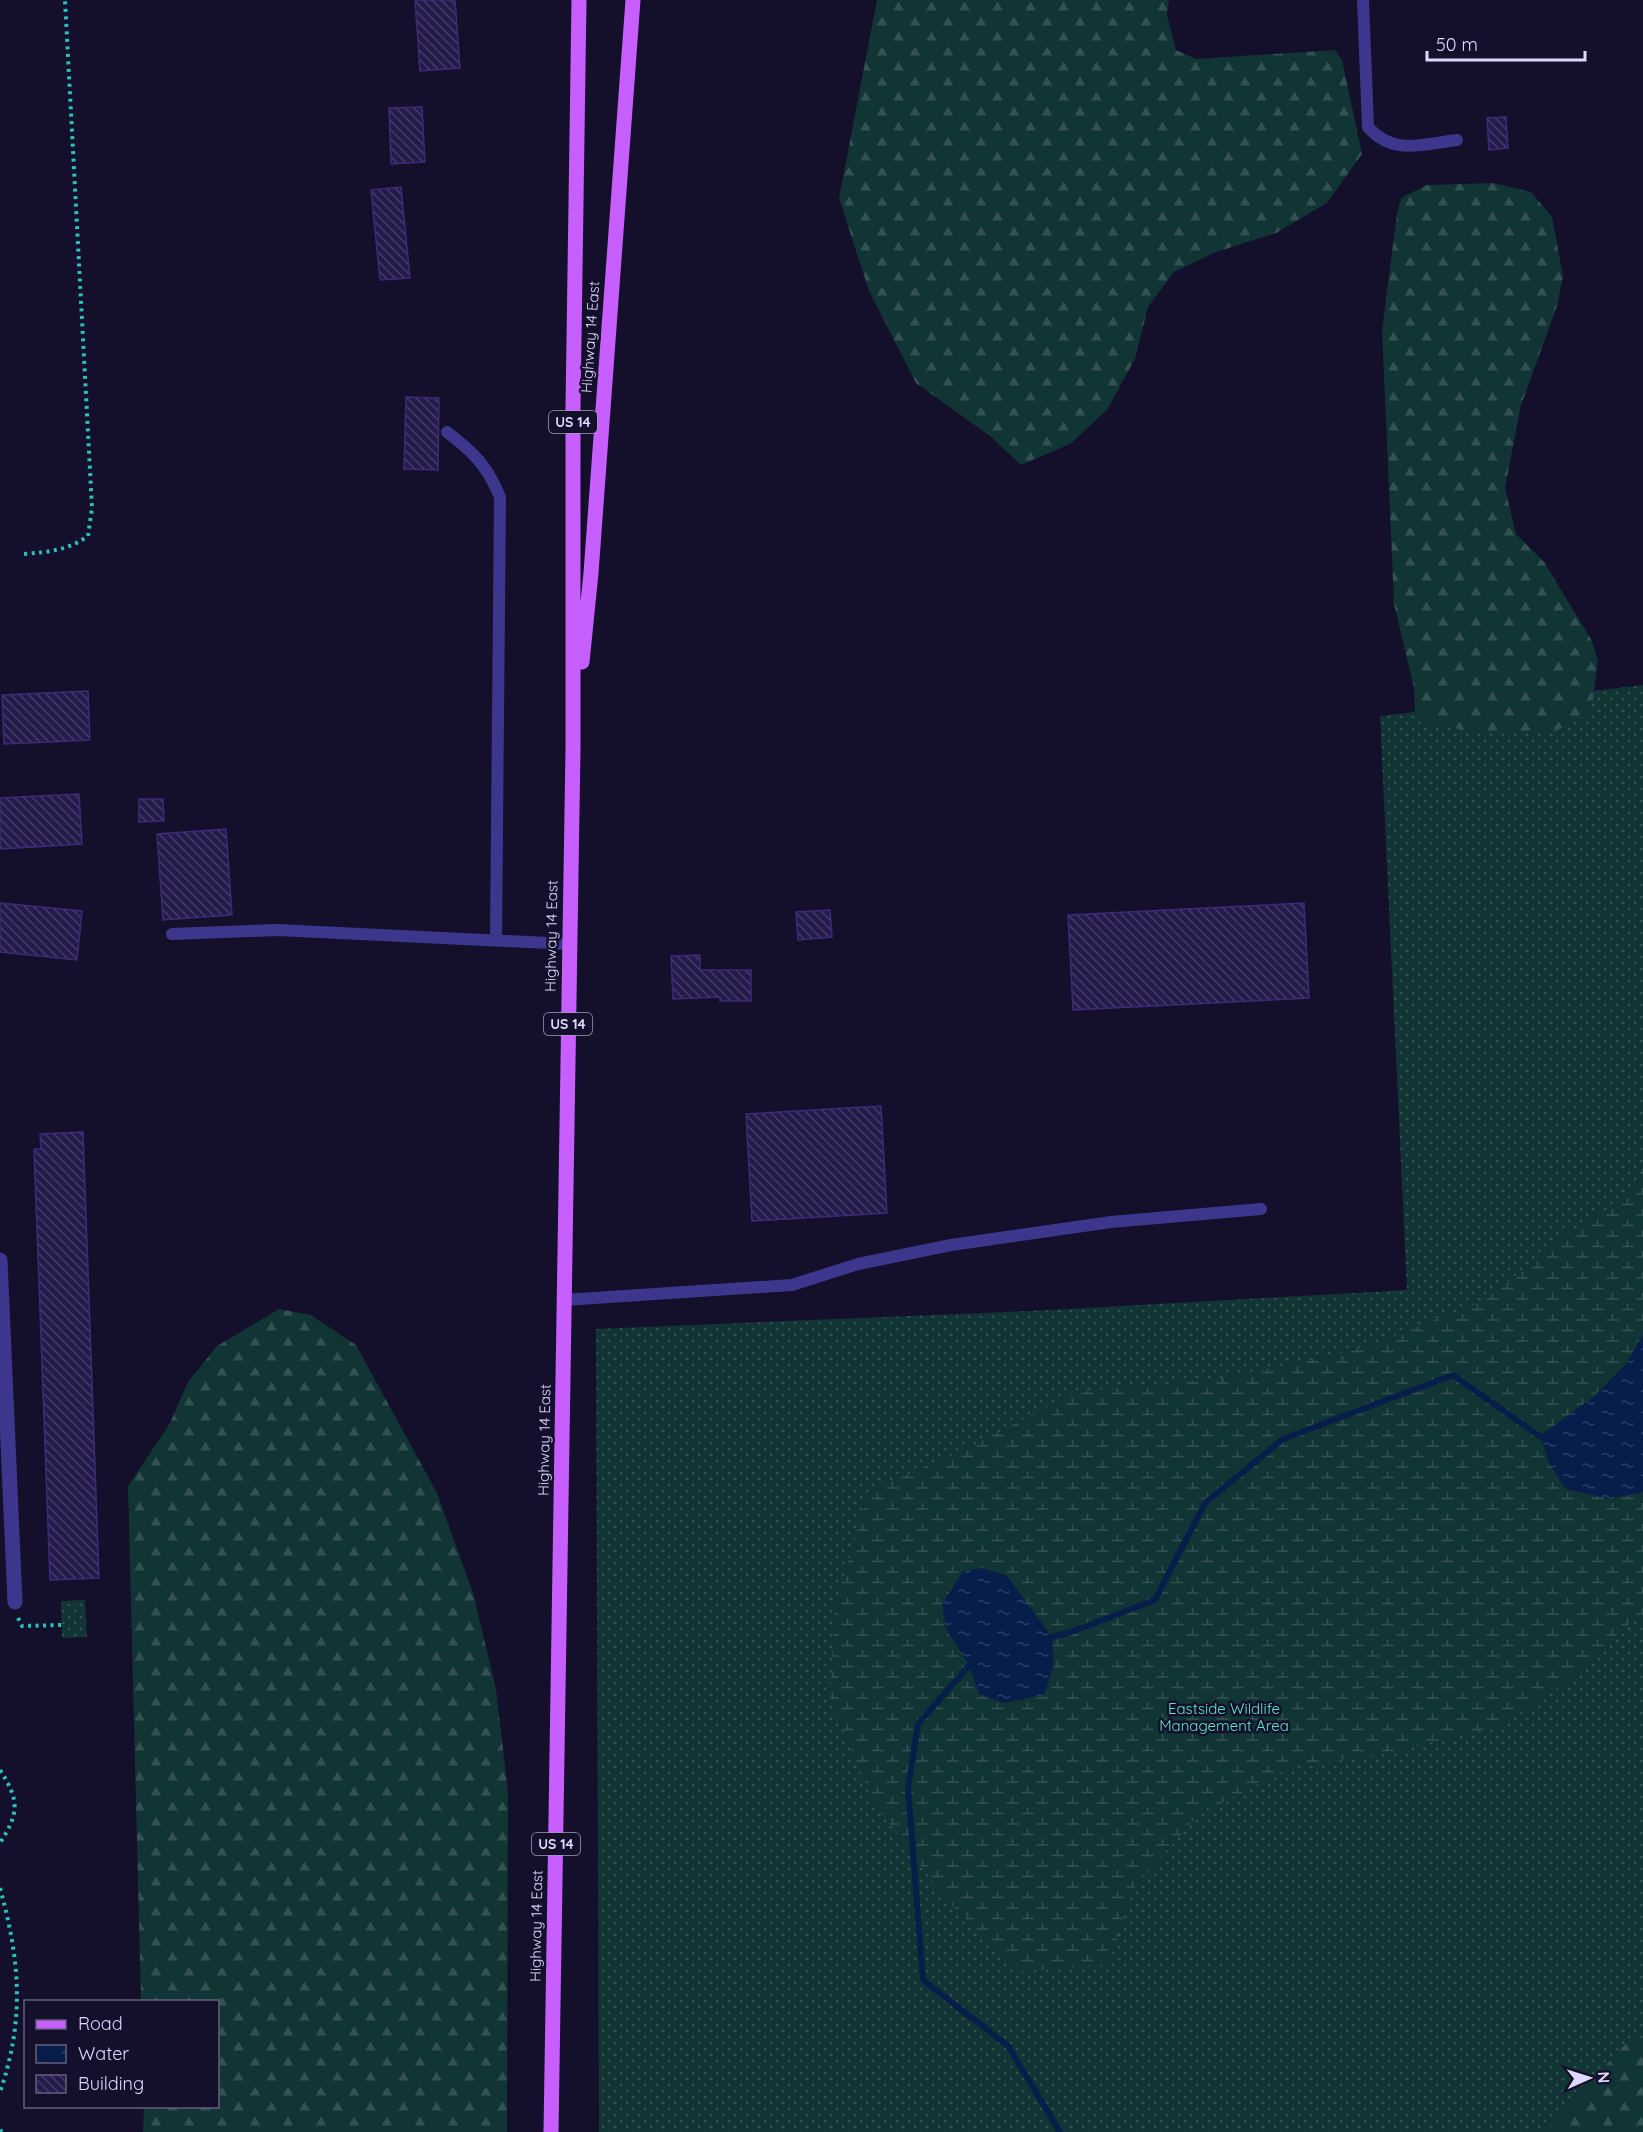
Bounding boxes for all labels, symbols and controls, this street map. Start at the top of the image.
scale bar [1427,24,1584,62]
text: 50 m [1436,33,1478,56]
street label: Highway 14 East [577,280,603,394]
road number: US 14 [549,411,597,433]
street label: Highway 14 East [541,880,561,992]
road number: US 14 [544,1013,592,1035]
street label: Highway 14 East [534,1384,554,1496]
park label: Eastside Wildlife Management Area [1159,1699,1289,1735]
road number: US 14 [532,1833,580,1855]
street label: Highway 14 East [526,1870,546,1982]
legend [24,2000,219,2108]
text: Road [78,2012,123,2035]
text: Water [78,2042,129,2065]
north arrow [1559,2048,1619,2108]
text: N [1594,2071,1614,2084]
text: Building [78,2072,144,2095]

